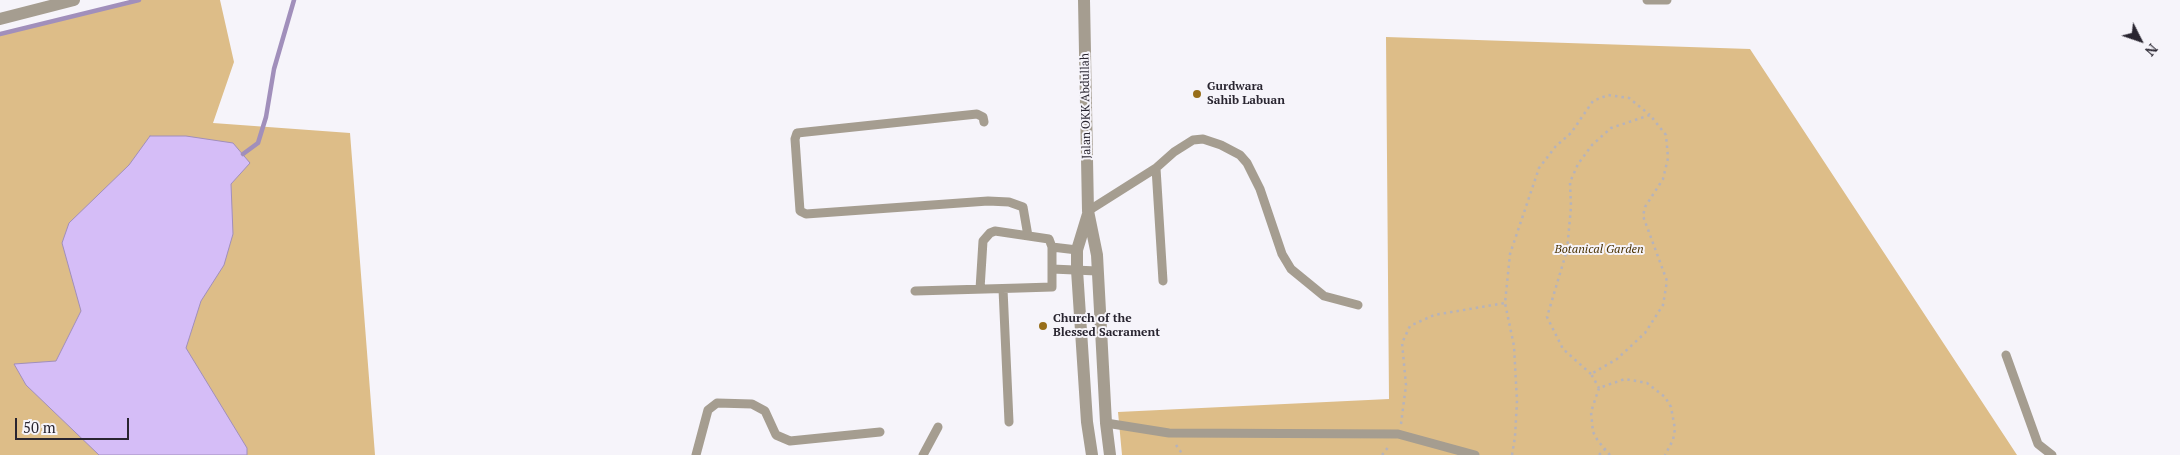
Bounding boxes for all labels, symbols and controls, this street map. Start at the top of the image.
north arrow [2115,15,2165,65]
text: N [2141,40,2162,60]
street label: Jalan OKK Abdullah [1078,53,1094,159]
place label: Gurdwara Sahib Labuan [1207,80,1285,108]
marker: Gurdwara Sahib Labuan [1191,88,1203,100]
park label: Botanical Garden [1554,243,1644,257]
place label: Church of the Blessed Sacrament [1053,312,1160,340]
marker: Church of the Blessed Sacrament [1037,320,1049,332]
scale bar [18,408,131,440]
text: 50 m [23,417,56,437]

